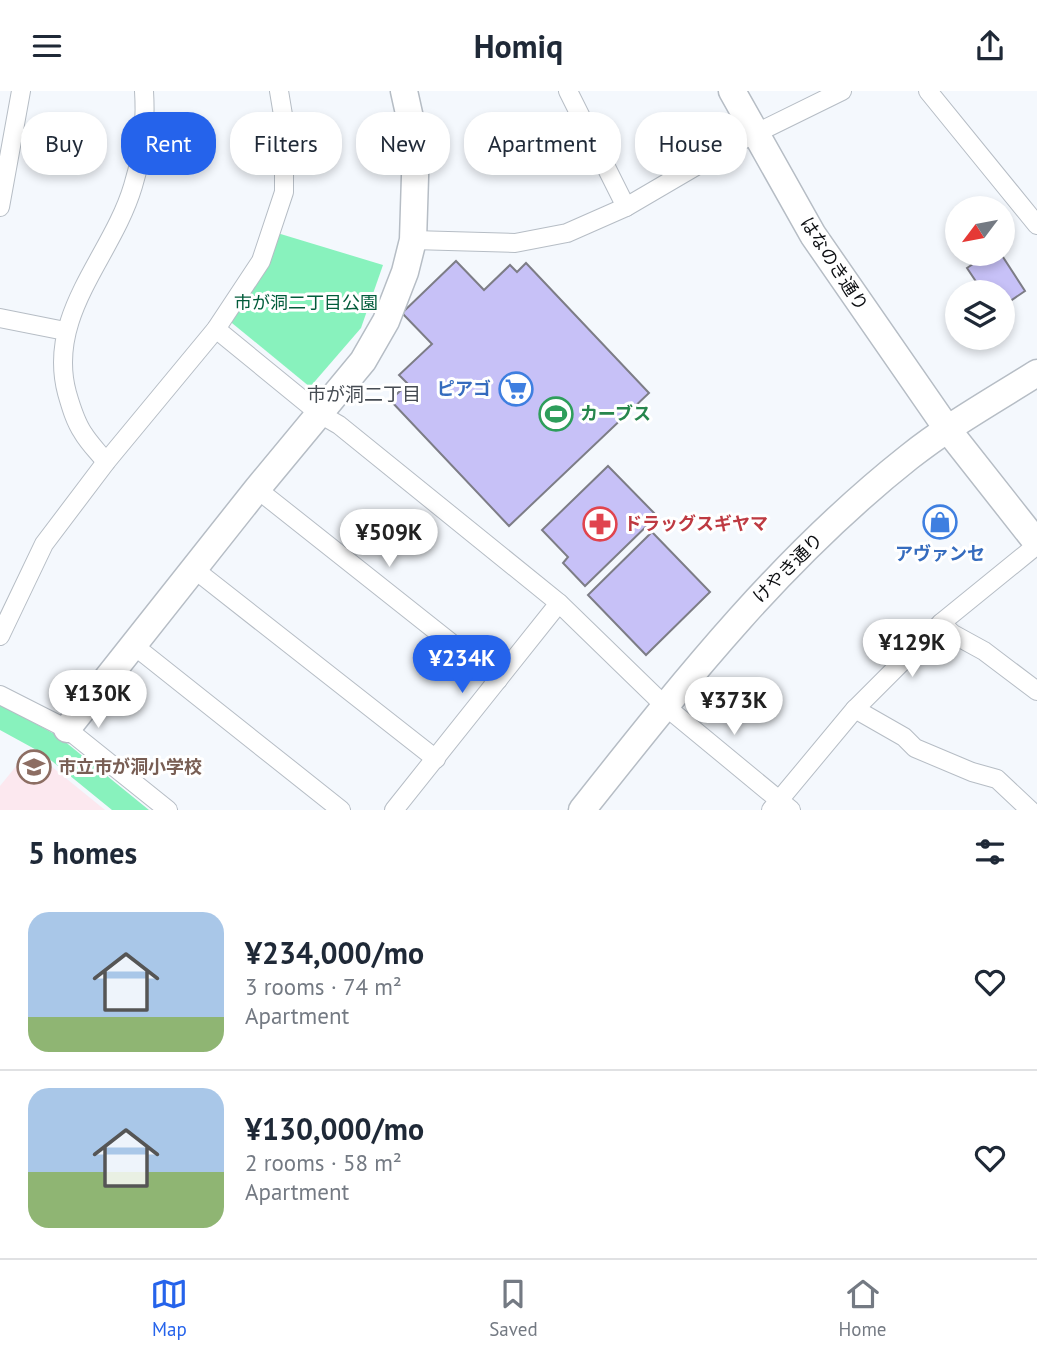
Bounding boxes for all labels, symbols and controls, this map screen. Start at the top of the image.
text: Homiq [474,25,563,67]
icon: menu [28,27,66,65]
icon: share [971,27,1009,65]
chip: Buy [21,112,107,175]
chip: Rent [121,112,216,175]
chip: Filters [230,112,342,175]
chip: New [356,112,450,175]
chip: Apartment [464,112,621,175]
chip: House [635,112,747,175]
north arrow [945,196,1015,266]
map controls [945,196,1015,350]
street label: はなのき通り [796,212,873,315]
button: layers [945,280,1015,350]
park label: 市が洞二丁目公園 [234,291,378,314]
supermarket icon: ピアゴ [497,370,535,408]
place label: ピアゴ [437,377,491,400]
district label: 市が洞二丁目 [307,382,421,406]
sports icon: カーブス [537,395,575,433]
place label: カーブス [580,402,651,425]
shop icon: アヴァンセ [921,503,959,541]
pharmacy icon: ドラッグスギヤマ [581,505,619,543]
pin: ¥509K [340,510,438,569]
place label: ドラッグスギヤマ [624,512,768,535]
text: ¥509K [356,517,422,546]
street label: けやき通り [748,528,828,608]
place label: アヴァンセ [895,542,985,565]
pin: ¥129K [863,619,961,679]
text: ¥129K [879,627,945,656]
pin: ¥234K [413,635,511,695]
text: ¥234K [429,643,495,672]
pin: ¥130K [49,671,147,730]
pin: ¥373K [685,677,783,737]
text: ¥130K [65,678,131,707]
text: ¥373K [701,685,767,714]
school or university icon: 市立市が洞小学校 [15,748,53,786]
place label: 市立市が洞小学校 [58,755,202,778]
text: 5 homes [28,833,137,872]
icon: filters [971,833,1009,871]
text: ¥234,000/mo [245,933,424,972]
icon: home [84,940,168,1024]
icon: heart [971,963,1009,1001]
text: 3 rooms · 74 m² [245,972,402,1001]
text: Apartment [245,1001,349,1030]
text: ¥130,000/mo [245,1109,424,1148]
icon: home [84,1116,168,1200]
icon: heart [971,1139,1009,1177]
text: 2 rooms · 58 m² [245,1148,402,1177]
text: Apartment [245,1177,349,1206]
tab: Map [150,1275,188,1341]
tab: Saved [489,1275,538,1341]
tab: Home [838,1275,887,1341]

